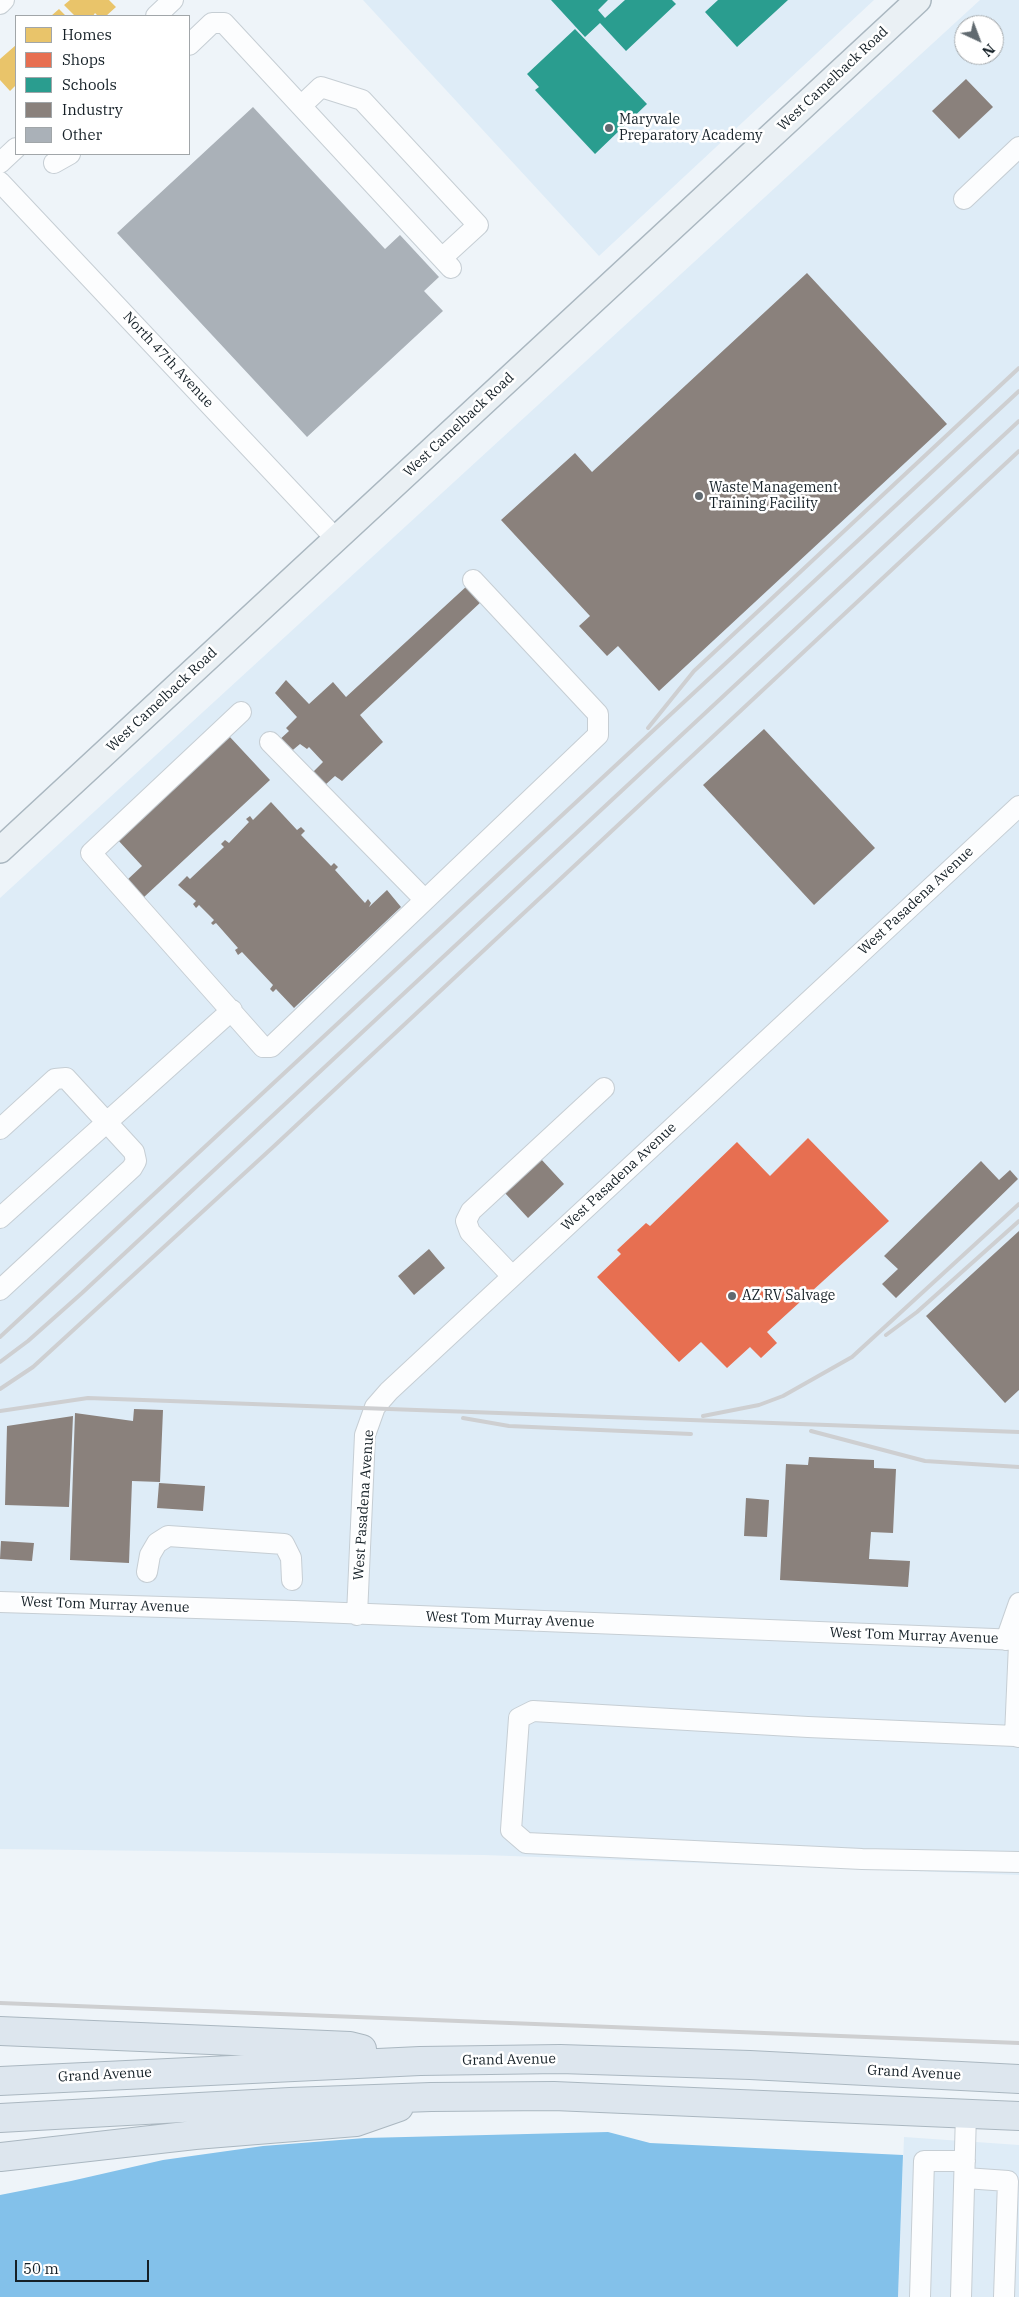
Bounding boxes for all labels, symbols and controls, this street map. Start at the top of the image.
legend [15,15,190,155]
north arrow [954,15,1004,65]
street label: West Camelback Road [774,23,892,135]
text: Homes [62,25,112,44]
text: N [978,40,999,61]
text: Shops [62,50,105,69]
text: Schools [62,75,117,94]
text: Industry [62,100,123,119]
place label: Maryvale Preparatory Academy [619,112,763,144]
marker: Maryvale Preparatory Academy [603,122,615,134]
text: Other [62,125,102,144]
street label: North 47th Avenue [119,309,217,411]
street label: West Camelback Road [400,369,518,481]
place label: Waste Management Training Facility [709,480,838,512]
marker: Waste Management Training Facility [693,490,705,502]
street label: West Camelback Road [103,644,221,756]
street label: West Pasadena Avenue [855,843,977,959]
street label: West Pasadena Avenue [558,1119,680,1235]
place label: AZ RV Salvage [742,1288,835,1304]
marker: AZ RV Salvage [726,1290,738,1302]
street label: West Pasadena Avenue [350,1429,378,1581]
street label: West Tom Murray Avenue [20,1594,190,1616]
street label: West Tom Murray Avenue [425,1609,595,1631]
street label: West Tom Murray Avenue [829,1625,999,1647]
street label: Grand Avenue [462,2051,556,2069]
street label: Grand Avenue [867,2062,961,2084]
street label: Grand Avenue [58,2064,152,2086]
scale bar [18,2250,151,2282]
text: 50 m [23,2259,59,2278]

